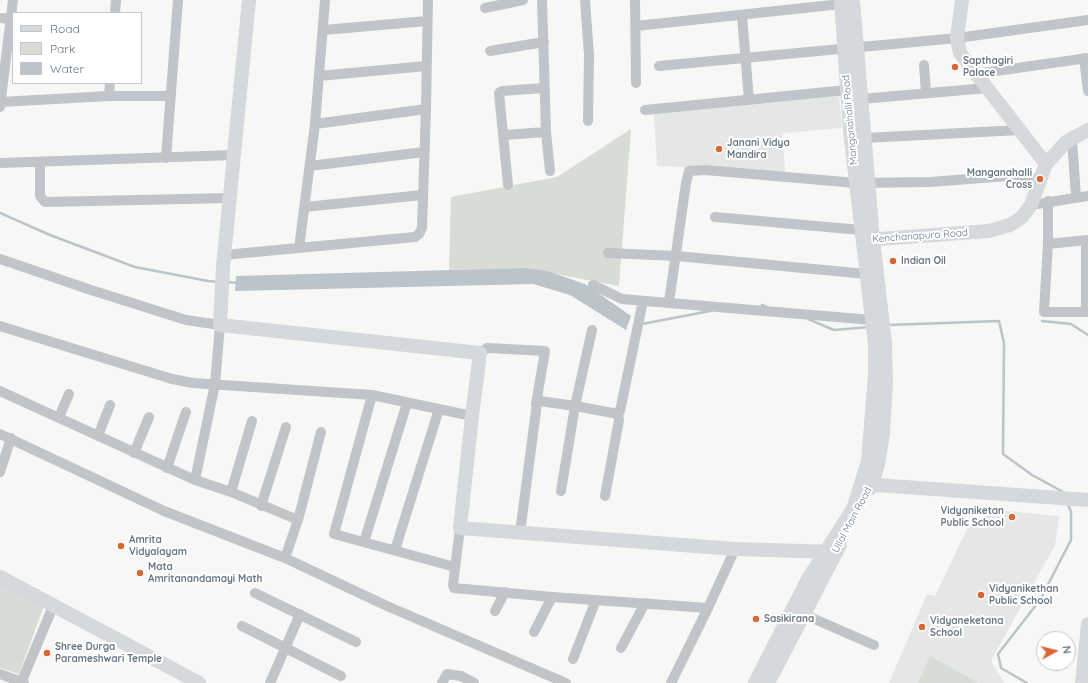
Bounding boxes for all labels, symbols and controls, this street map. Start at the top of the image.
legend [12,12,142,84]
text: Road [50,21,80,36]
text: Park [50,41,75,56]
place label: Sapthagiri Palace [963,55,1013,78]
text: Water [50,61,84,76]
marker: Sapthagiri Palace [950,62,960,72]
street label: Manganahalli Road [840,75,860,165]
place label: Janani Vidya Mandira [727,137,790,160]
marker: Janani Vidya Mandira [714,144,724,154]
place label: Manganahalli Cross [967,167,1032,190]
marker: Manganahalli Cross [1035,174,1045,184]
street label: Kenchanapura Road [872,227,968,245]
place label: Indian Oil [901,255,946,267]
marker: Indian Oil [888,256,898,266]
street label: Ullal Main Road [830,485,874,555]
place label: Vidyaniketan Public School [940,505,1004,528]
marker: Vidyaniketan Public School [1007,512,1017,522]
place label: Amrita Vidyalayam [129,534,187,558]
marker: Amrita Vidyalayam [116,541,126,551]
place label: Mata Amritanandamayi Math [148,561,262,584]
marker: Mata Amritanandamayi Math [135,568,145,578]
place label: Vidyanikethan Public School [989,583,1058,606]
marker: Vidyanikethan Public School [976,590,986,600]
place label: Sasikirana [764,613,814,625]
marker: Sasikirana [751,614,761,624]
place label: Vidyaneketana School [930,615,1003,638]
marker: Vidyaneketana School [917,622,927,632]
north arrow [1036,631,1076,671]
place label: Shree Durga Parameshwari Temple [55,641,162,664]
text: N [1059,645,1074,655]
marker: Shree Durga Parameshwari Temple [42,648,52,658]

